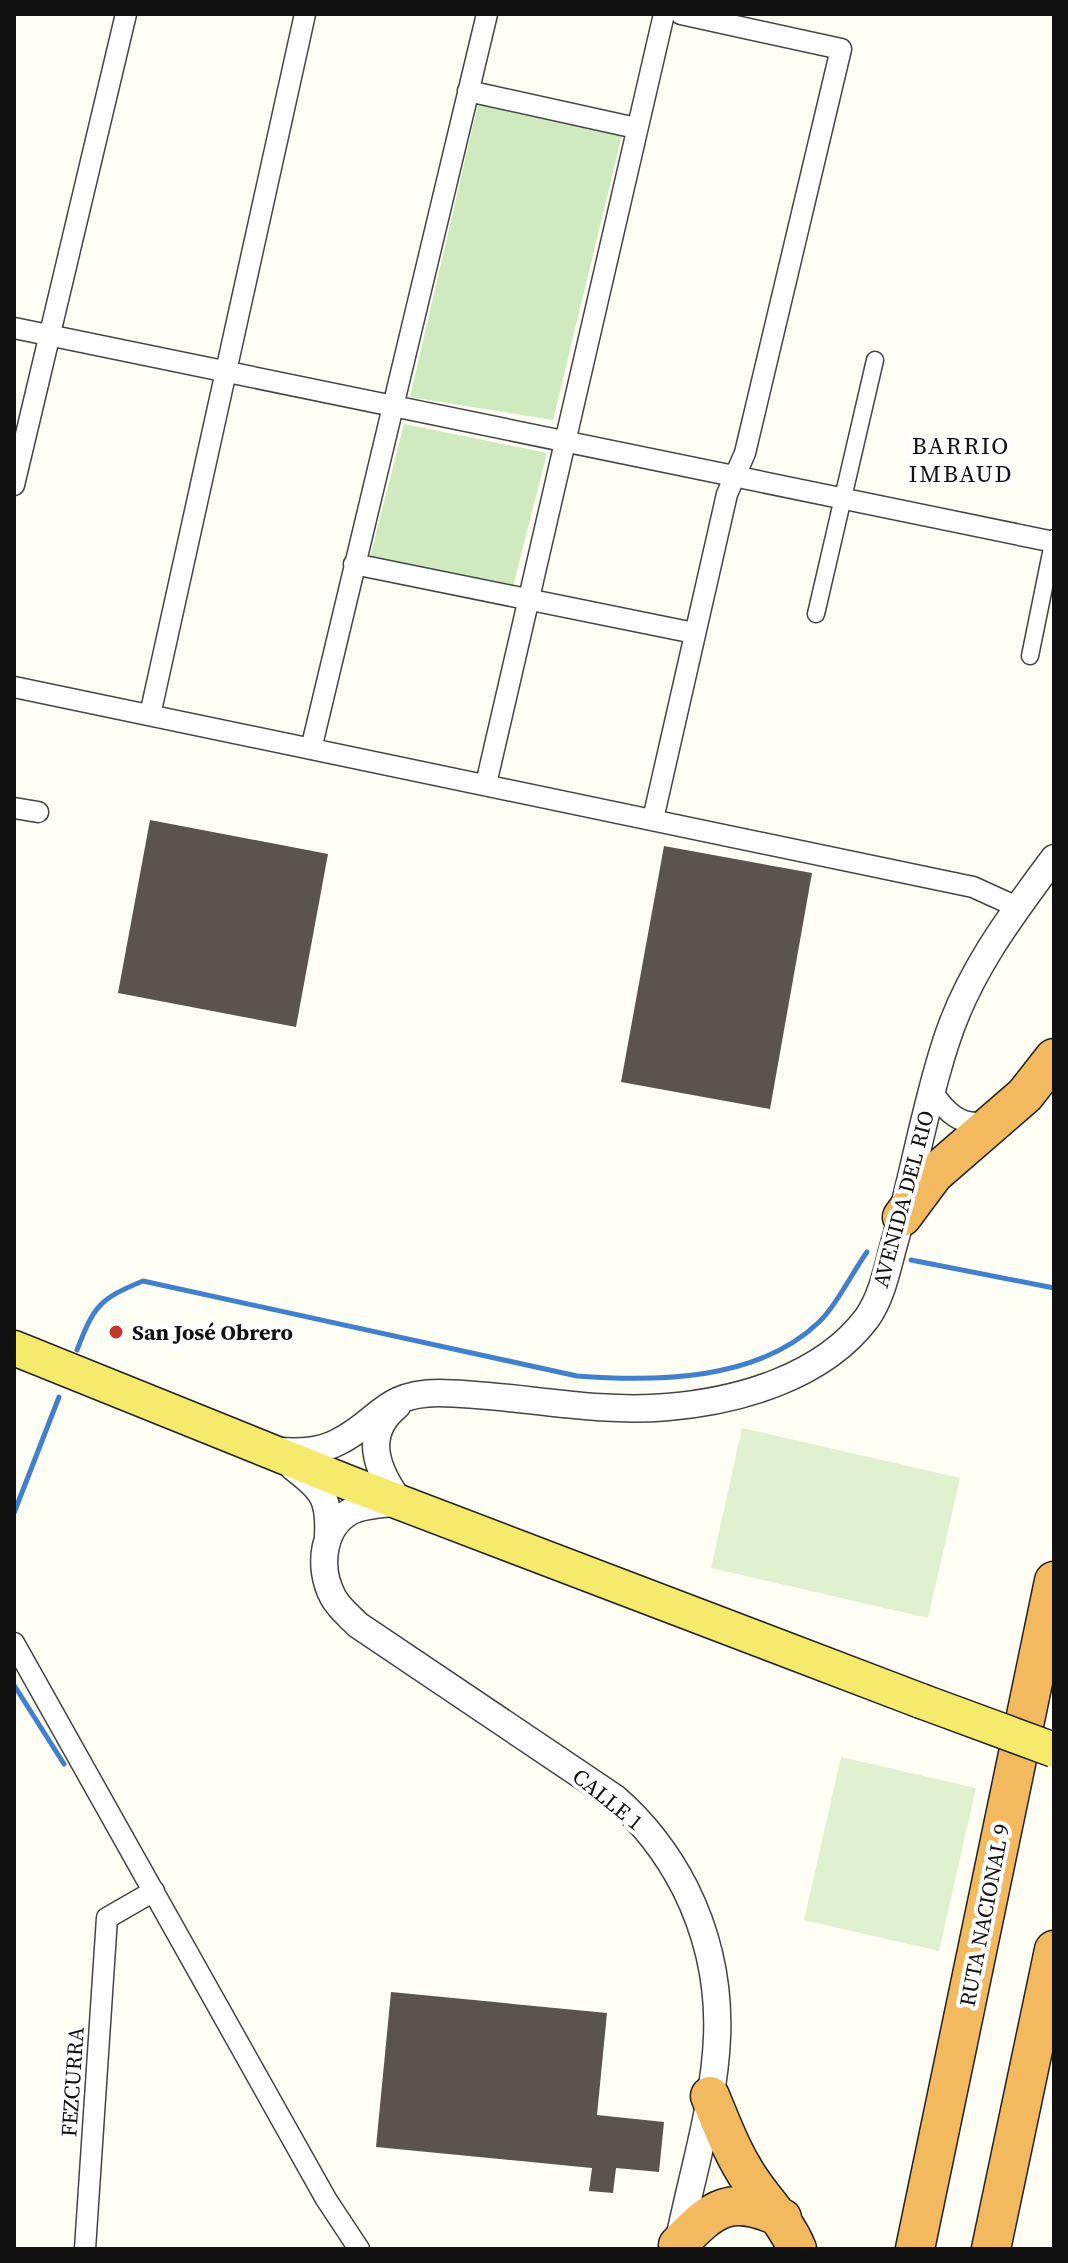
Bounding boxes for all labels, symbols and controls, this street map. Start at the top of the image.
district label: BARRIO IMBAUD [908,429,1014,490]
street label: AVENIDA DEL RIO [865,1107,941,1291]
place label: San José Obrero [132,1317,293,1347]
marker: San José Obrero [107,1323,125,1341]
street label: CALLE 1 [566,1761,650,1837]
street label: RUTA NACIONAL 9 [952,1821,1016,2009]
street label: FEZCURRA [53,2026,91,2138]

